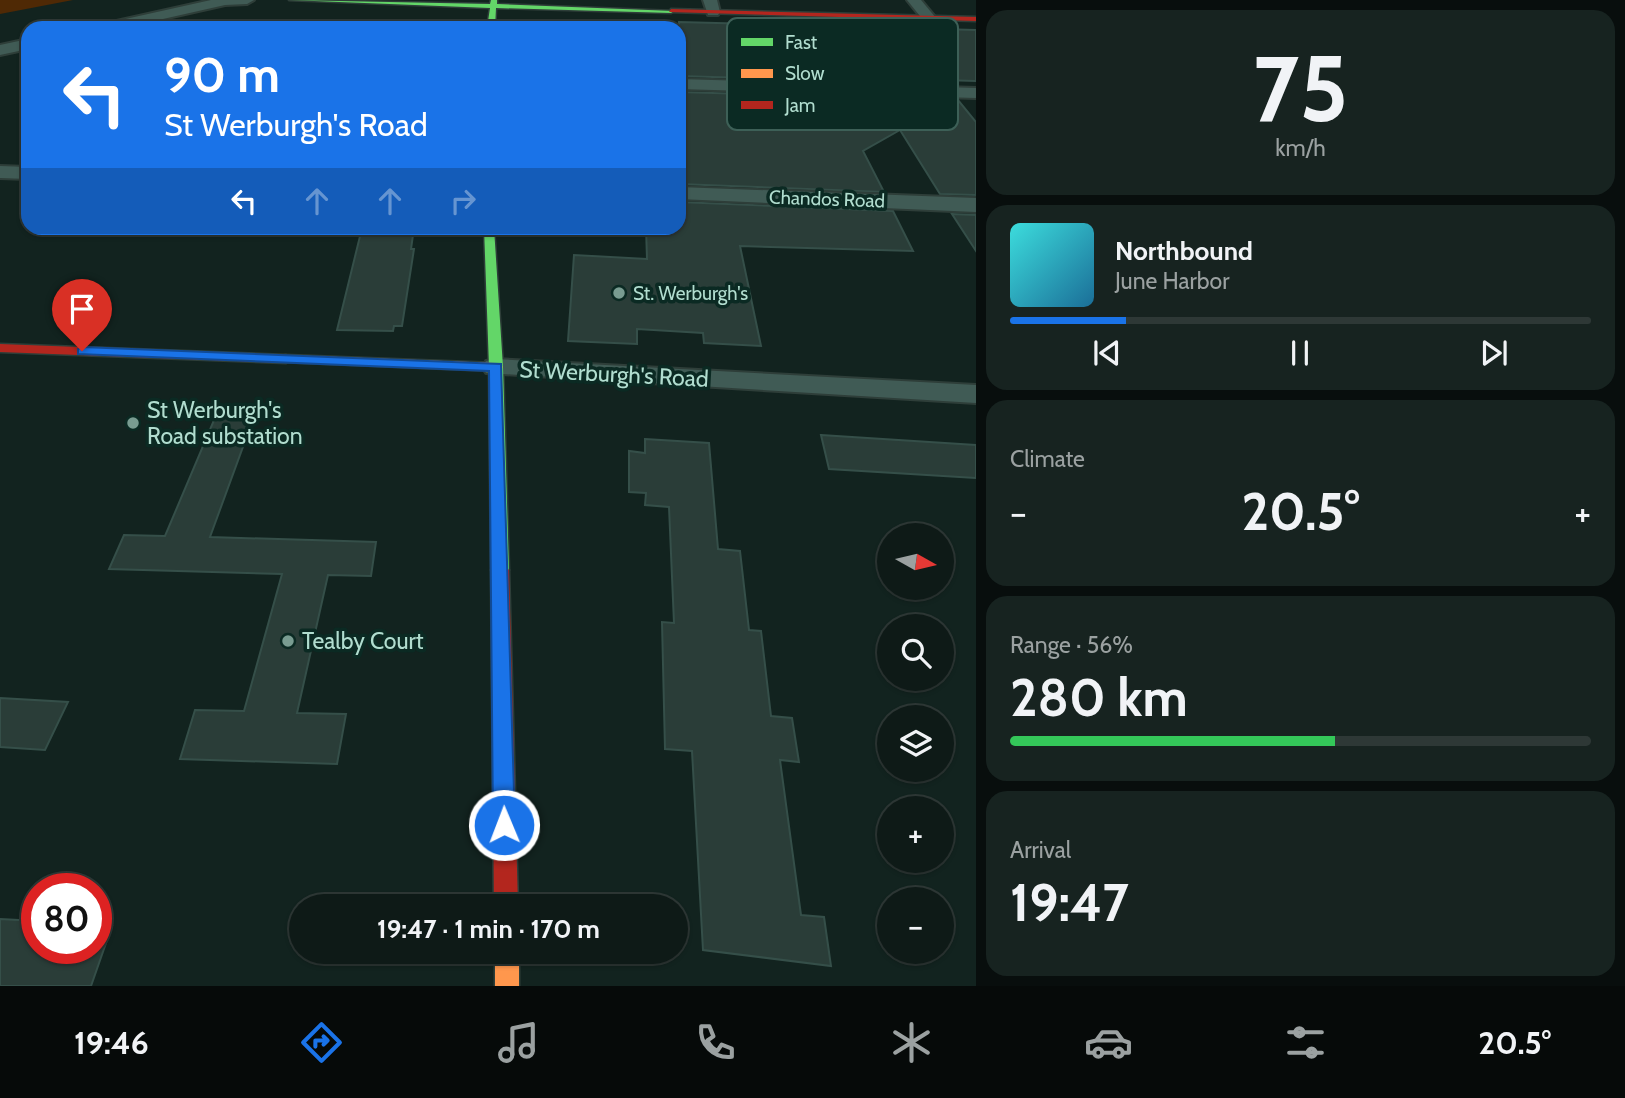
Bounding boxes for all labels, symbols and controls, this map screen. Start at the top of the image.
legend [727,18,958,130]
text: Fast [785,31,818,54]
text: 75 [1253,33,1348,144]
text: 90 m [164,45,280,104]
icon: left [49,49,140,140]
text: Slow [785,62,825,85]
text: Jam [784,94,815,117]
text: St Werburgh's Road [164,105,428,144]
text: km/h [1275,134,1326,162]
icon: left [225,182,263,220]
icon: ahead [298,182,336,220]
icon: ahead [371,182,409,220]
icon: right [444,182,482,220]
street label: Chandos Road [769,185,885,213]
text: Northbound [1115,235,1253,267]
text: June Harbor [1115,267,1229,295]
pin [52,279,112,351]
place label: St. Werburgh's [633,282,748,305]
marker: St. Werburgh's [611,285,627,301]
icon: arrive [63,290,101,328]
icon: previous [1088,334,1126,372]
icon: pause [1281,334,1319,372]
icon: next [1475,334,1513,372]
street label: St Werburgh's Road [519,355,709,393]
place label: St Werburgh's Road substation [147,396,303,450]
marker: St Werburgh's Road substation [125,415,141,431]
text: Climate [1010,445,1085,473]
text: 20.5° [1241,480,1360,543]
text: − [1010,489,1027,536]
text: + [1574,489,1591,536]
north arrow [877,523,954,600]
map controls [877,523,954,964]
button: search [877,614,954,691]
place label: Tealby Court [302,627,424,655]
text: Range · 56% [1010,631,1133,659]
marker: Tealby Court [280,633,296,649]
text: 280 km [1010,666,1188,729]
button: layers [877,705,954,782]
position arrow [467,788,541,862]
button: + [877,796,954,873]
text: Arrival [1010,836,1071,864]
text: 19:47 [1010,871,1129,934]
speed limit sign: 80 [21,873,112,964]
button: − [877,887,954,964]
text: 19:47 · 1 min · 170 m [377,913,600,945]
icon: directions [297,1018,346,1067]
icon: music [494,1018,543,1067]
icon: phone [691,1018,740,1067]
icon: climate [887,1018,936,1067]
icon: car [1084,1018,1133,1067]
icon: filters [1281,1018,1330,1067]
text: 19:46 [74,1023,149,1062]
text: 20.5° [1478,1023,1551,1062]

